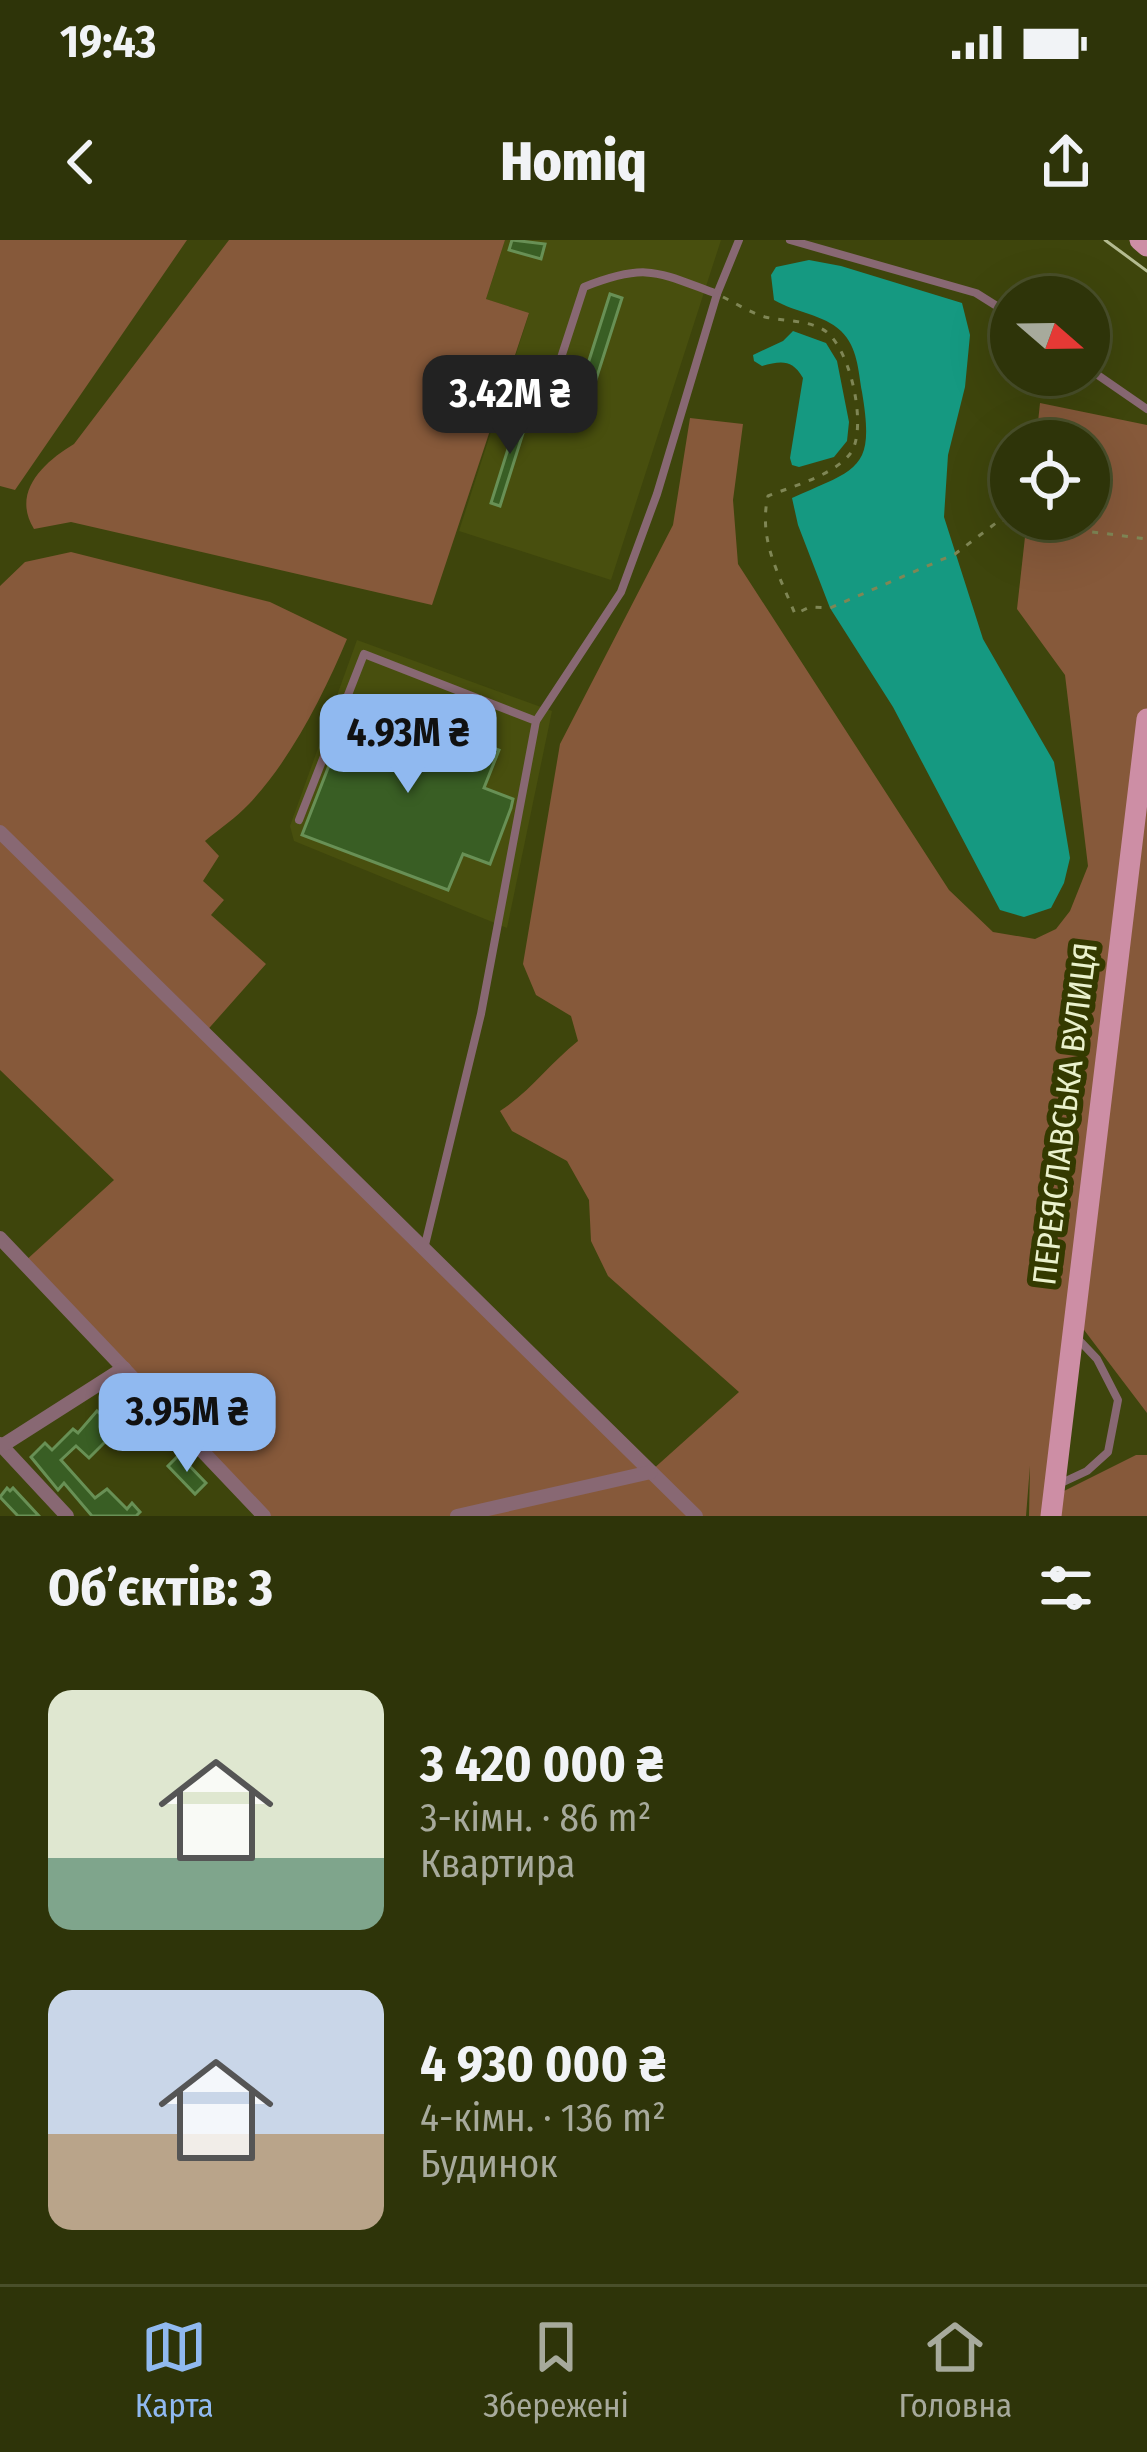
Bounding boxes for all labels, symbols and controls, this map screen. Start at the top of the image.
text: 19:43 [60,15,156,69]
icon: back [48,129,114,195]
icon: share [1033,129,1099,195]
text: Homiq [501,130,646,194]
north arrow [990,276,1110,396]
map controls [990,276,1110,540]
pin: 3.42M ₴ [399,355,621,457]
text: 3.42M ₴ [449,371,571,417]
button: locate [990,420,1110,540]
pin: 4.93M ₴ [297,694,519,796]
text: 4.93M ₴ [347,710,469,756]
street label: ПЕРЕЯСЛАВСЬКА ВУЛИЦЯ [1024,941,1106,1287]
pin: 3.95M ₴ [76,1373,298,1475]
text: 3.95M ₴ [126,1389,248,1435]
icon: filters [1033,1555,1099,1621]
text: Об’єктів: 3 [48,1557,273,1619]
text: 3 420 000 ₴ [420,1733,664,1795]
icon: home [144,1738,288,1882]
text: 3-кімн. · 86 m² [420,1795,651,1841]
text: Квартира [420,1841,575,1887]
text: 4 930 000 ₴ [420,2033,666,2095]
icon: home [144,2038,288,2182]
text: 4-кімн. · 136 m² [420,2095,666,2141]
text: Будинок [420,2141,557,2187]
tab: Карта [135,2314,214,2426]
tab: Збережені [483,2314,629,2426]
tab: Головна [899,2314,1012,2426]

